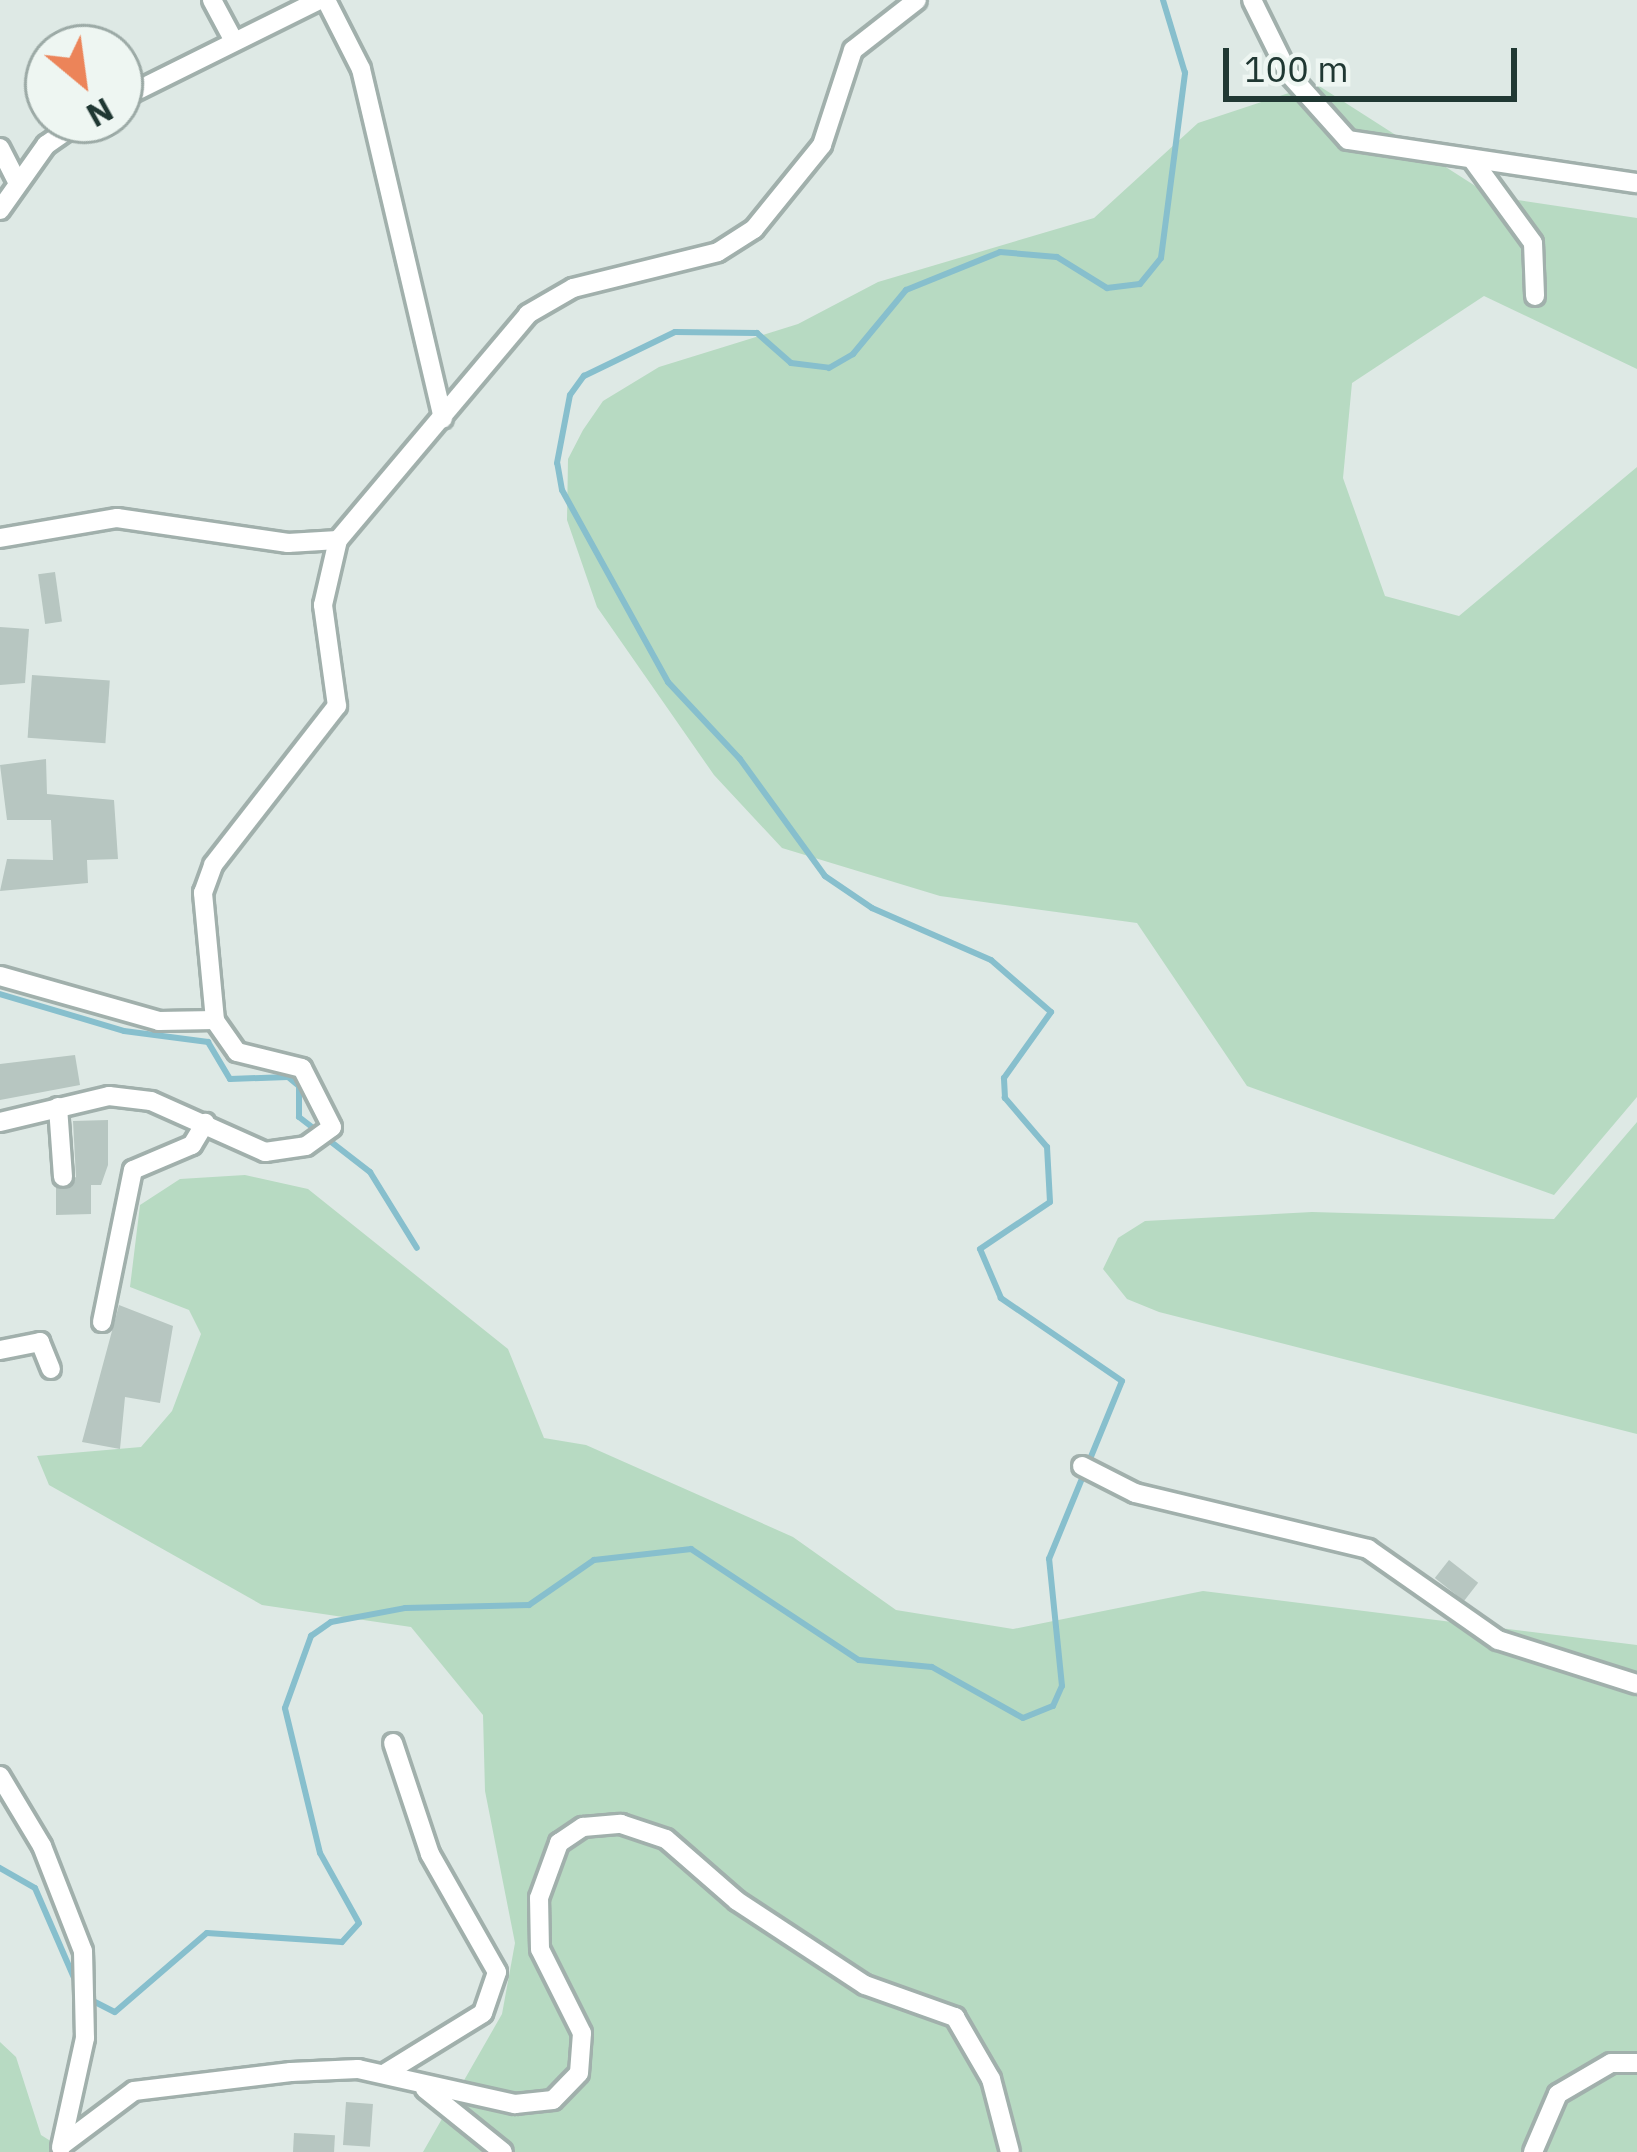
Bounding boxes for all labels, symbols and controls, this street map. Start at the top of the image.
north arrow [24,24,144,144]
scale bar [1229,24,1523,98]
text: 100 m [1244,45,1349,92]
text: N [79,89,121,138]

